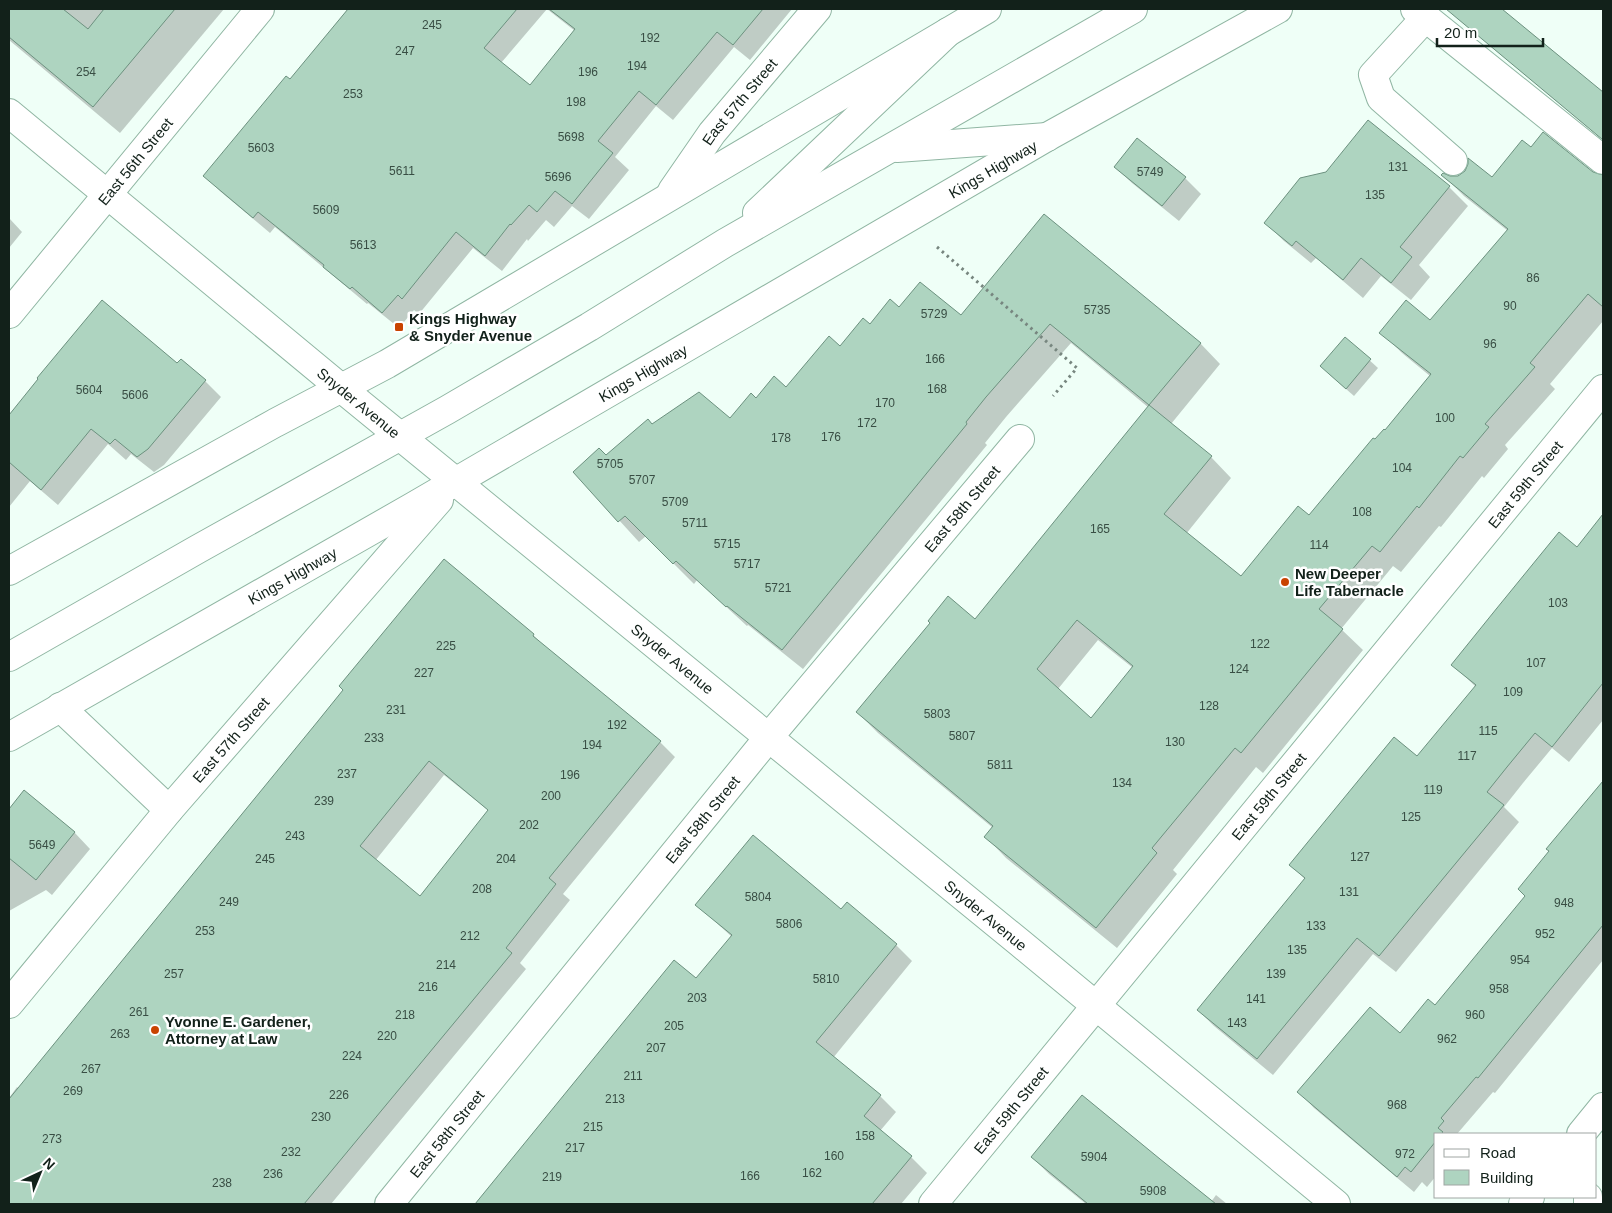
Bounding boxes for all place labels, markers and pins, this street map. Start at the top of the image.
place label: Kings Highway & Snyder Avenue [409,310,532,344]
marker: Kings Highway & Snyder Avenue [393,321,405,333]
place label: New Deeper Life Tabernacle [1295,565,1404,599]
marker: New Deeper Life Tabernacle [1279,576,1291,588]
place label: Yvonne E. Gardener, Attorney at Law [165,1013,311,1047]
marker: Yvonne E. Gardener, Attorney at Law [149,1024,161,1036]

